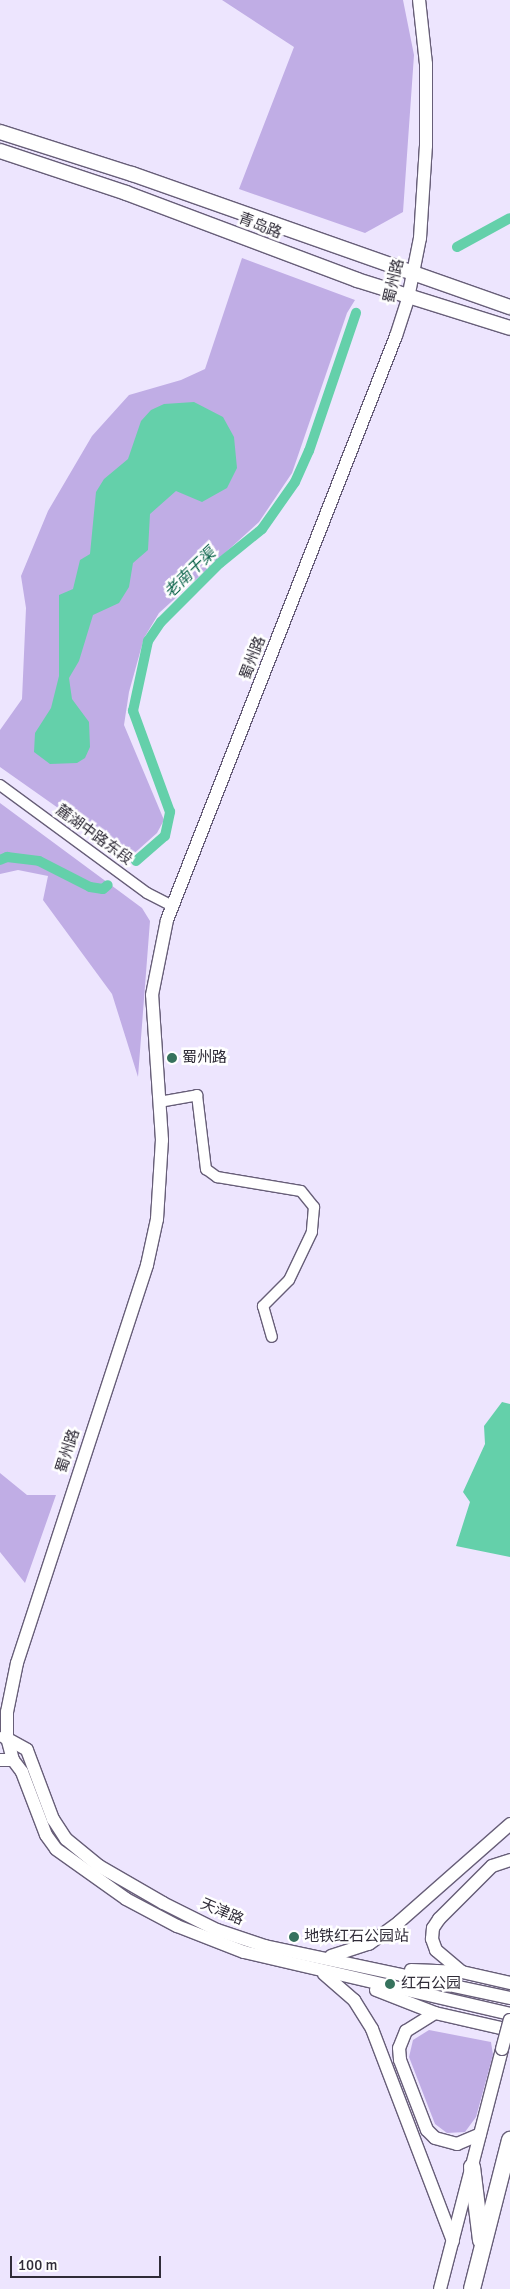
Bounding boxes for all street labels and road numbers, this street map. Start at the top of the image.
street label: 青岛路 [236,210,284,242]
street label: 蜀州路 [380,257,408,305]
street label: 蜀州路 [237,634,269,682]
street label: 麓湖中路东段 [52,801,136,869]
street label: 蜀州路 [52,1427,84,1475]
street label: 天津路 [198,1895,246,1929]

